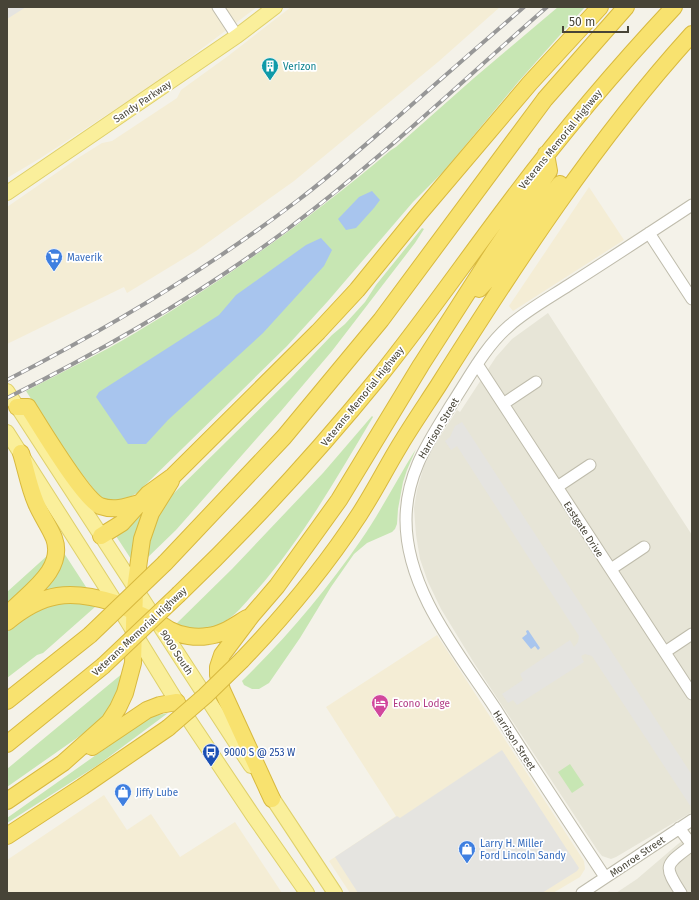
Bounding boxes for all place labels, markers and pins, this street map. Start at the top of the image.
building icon: Verizon [260,56,280,81]
place label: Verizon [283,61,316,73]
supermarket icon: Maverik [44,247,64,272]
place label: Maverik [67,252,103,264]
hotel icon: Econo Lodge [370,693,390,718]
place label: Econo Lodge [393,698,450,710]
bus stop icon: 9000 S @ 253 W [201,742,221,767]
place label: 9000 S @ 253 W [224,747,296,759]
shop icon: Jiffy Lube [113,782,133,807]
place label: Jiffy Lube [136,787,178,799]
place label: Larry H. Miller Ford Lincoln Sandy [480,838,566,862]
shop icon: Larry H. Miller Ford Lincoln Sandy [457,839,477,864]

